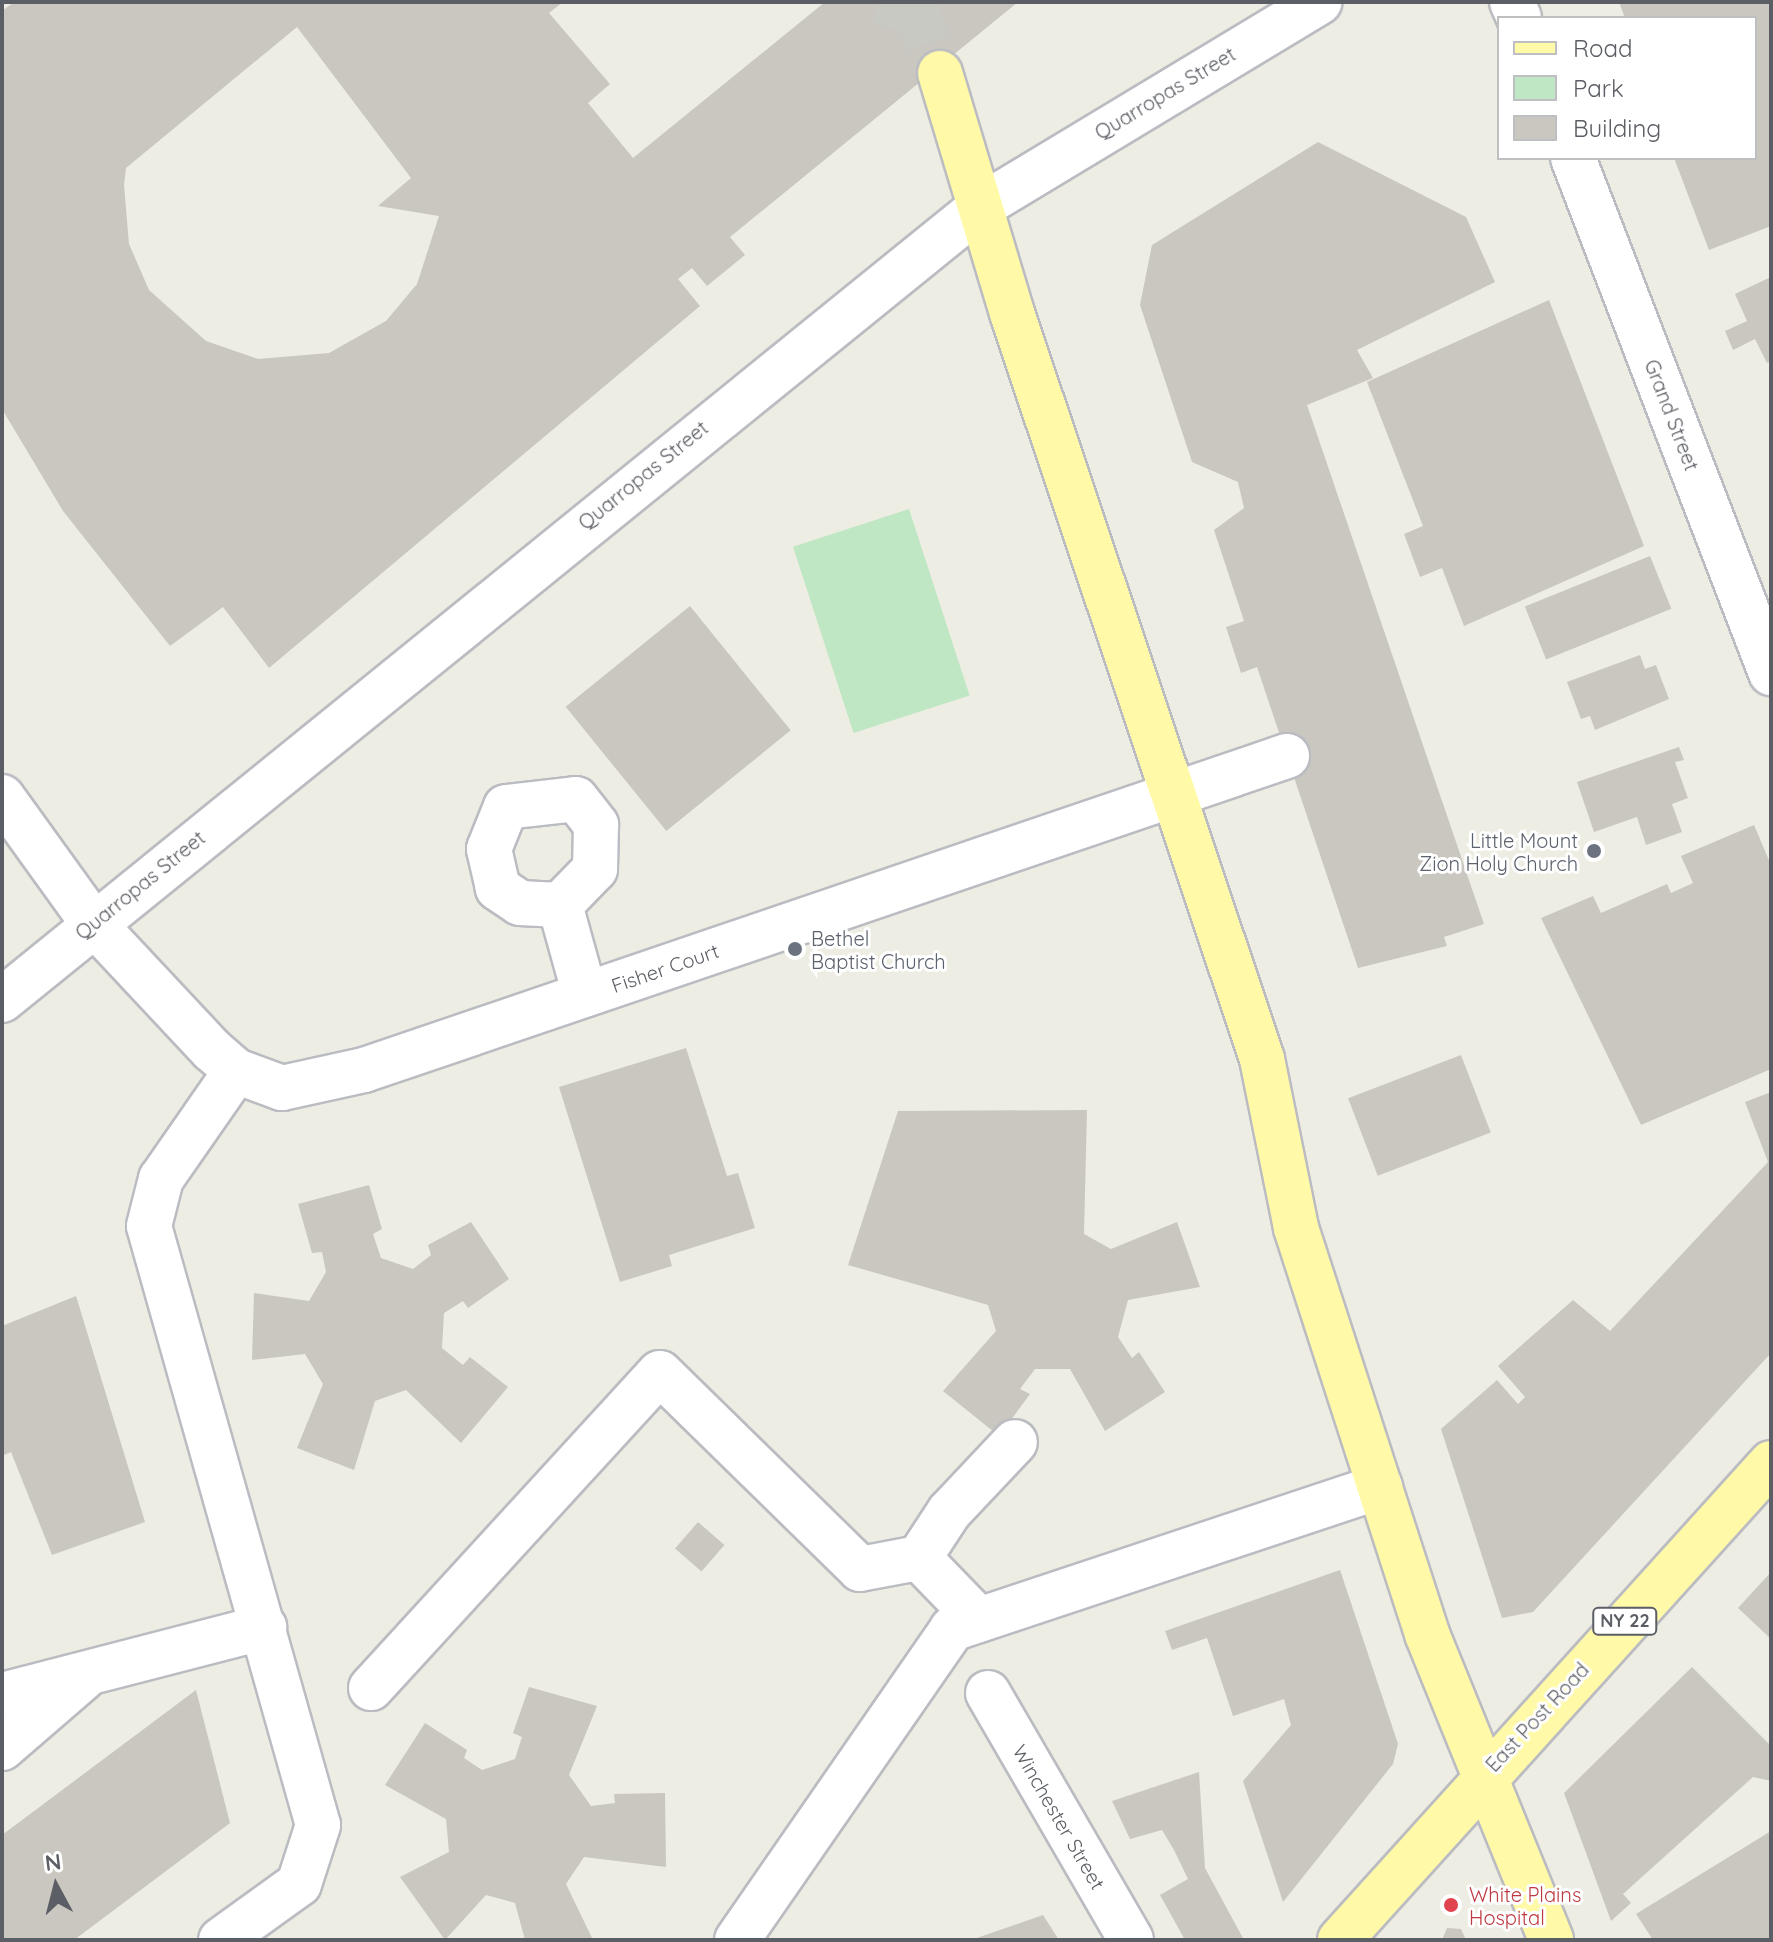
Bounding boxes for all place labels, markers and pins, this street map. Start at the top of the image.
place label: Little Mount Zion Holy Church [1419,828,1578,875]
marker: Little Mount Zion Holy Church [1585,842,1603,860]
place label: Bethel Baptist Church [811,926,946,973]
marker: Bethel Baptist Church [786,940,804,958]
place label: White Plains Hospital [1469,1882,1581,1929]
marker: White Plains Hospital [1440,1894,1462,1916]

